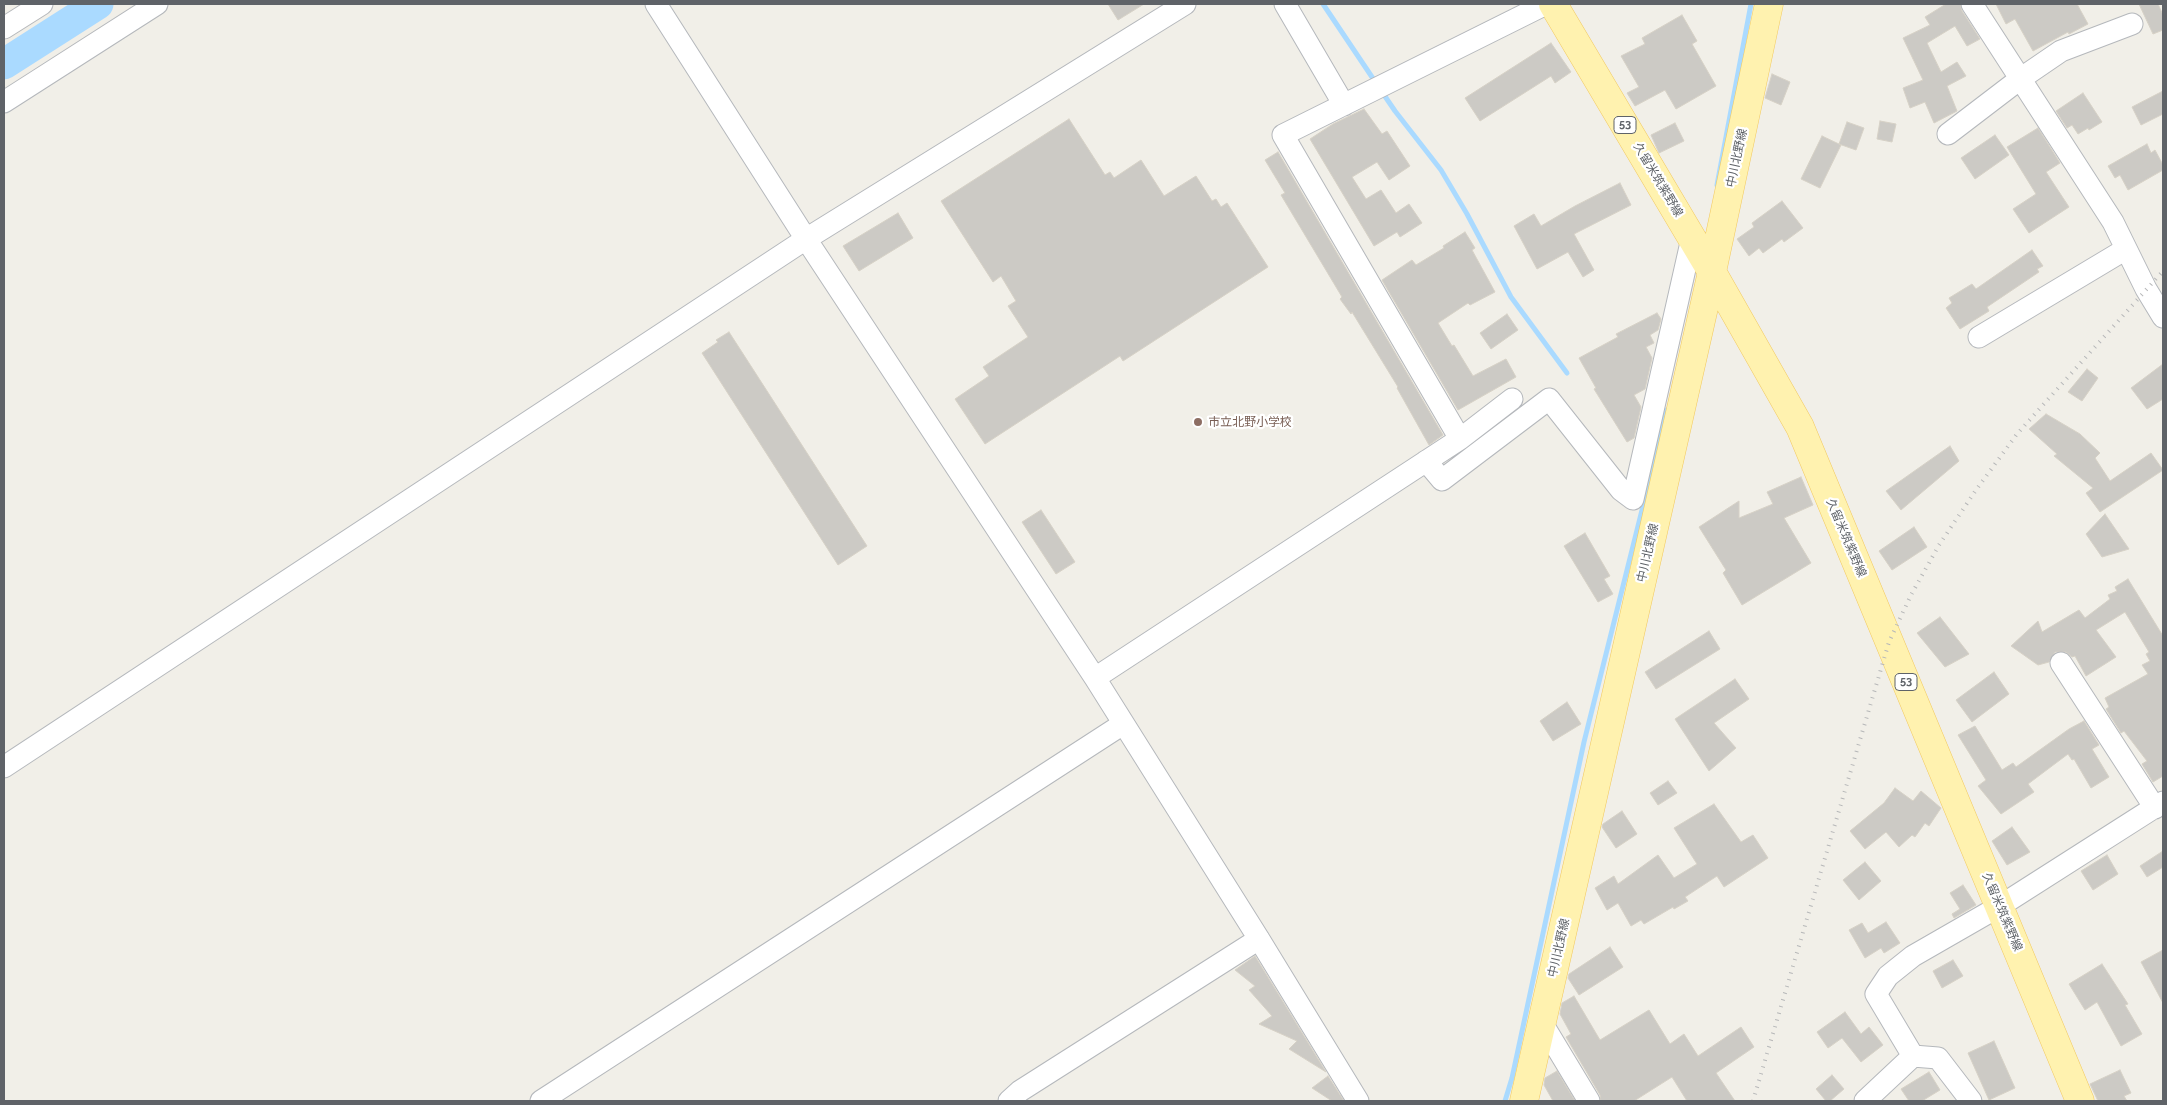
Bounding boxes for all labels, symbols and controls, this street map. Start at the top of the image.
road number: 53 [1614,116,1636,134]
street label: 中川北野線 [1724,127,1750,189]
street label: 久留米筑紫野線 [1630,140,1686,220]
place label: 市立北野小学校 [1208,415,1292,429]
marker: 市立北野小学校 [1192,416,1204,428]
street label: 久留米筑紫野線 [1823,497,1869,579]
street label: 中川北野線 [1634,522,1662,584]
road number: 53 [1895,674,1917,690]
street label: 久留米筑紫野線 [1979,871,2025,953]
street label: 中川北野線 [1545,917,1573,979]

